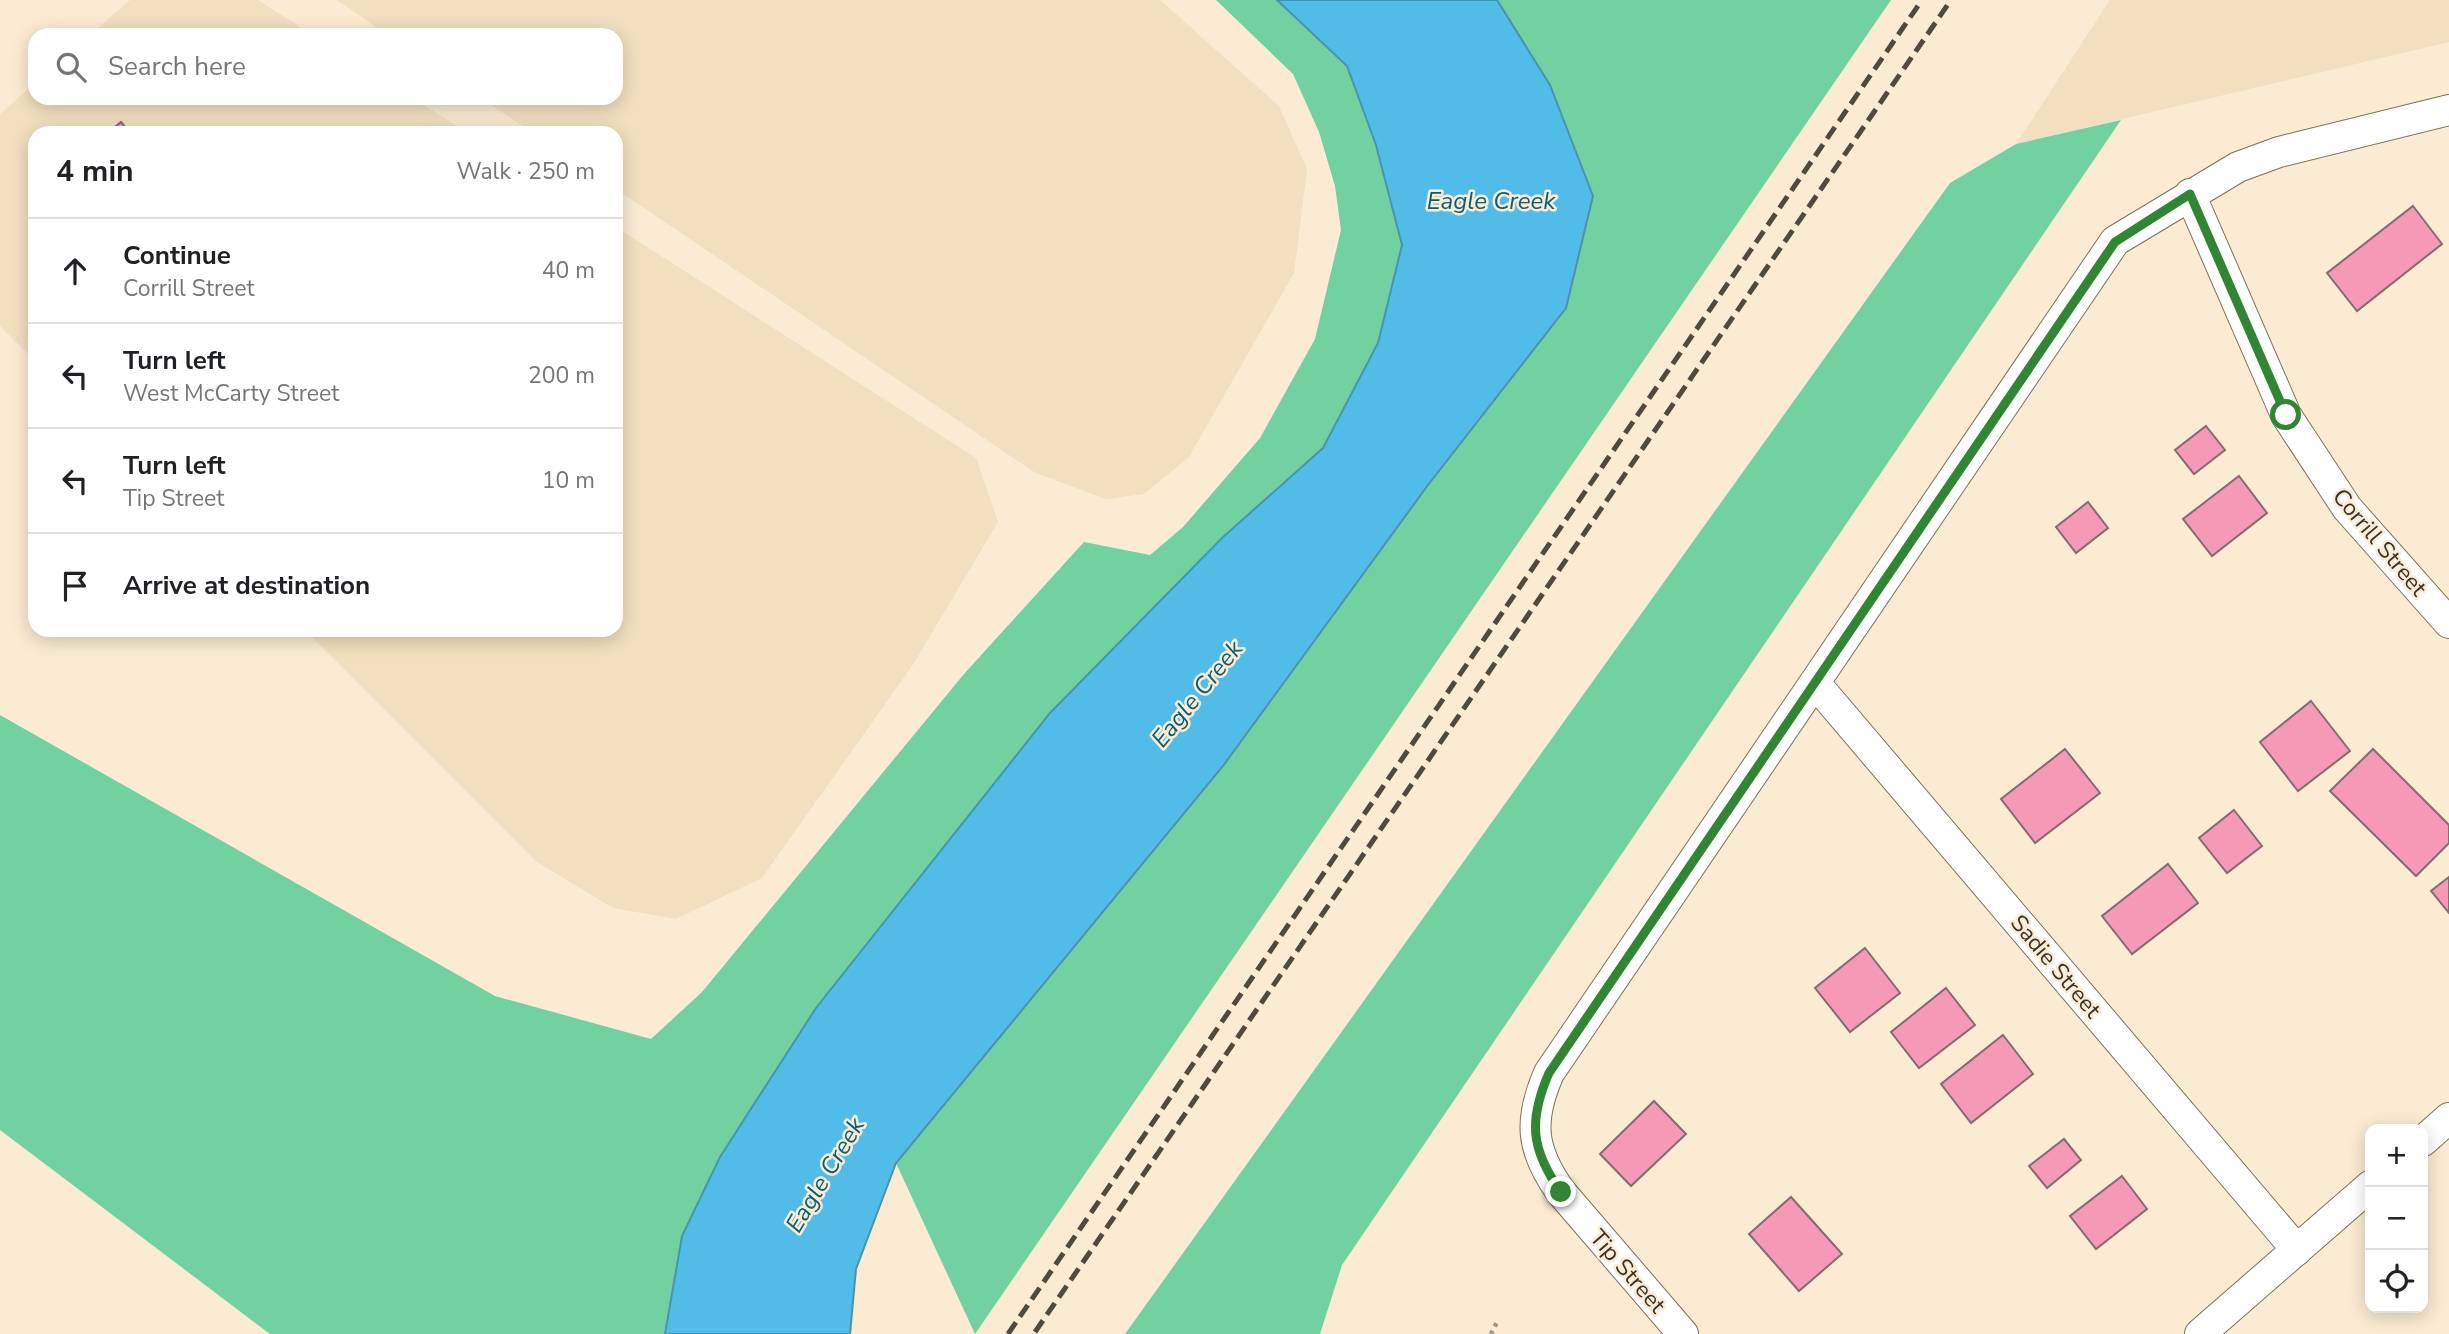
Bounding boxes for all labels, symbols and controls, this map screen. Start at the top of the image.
search box [28,28,623,105]
icon: search [52,48,90,86]
text: Search here [108,49,246,84]
text: 4 min [56,151,134,192]
text: Walk · 250 m [456,156,595,187]
water label: Eagle Creek [1427,185,1556,217]
text: Continue [123,238,231,273]
icon: ahead [56,252,94,290]
text: 40 m [542,255,595,286]
text: Corrill Street [123,273,255,304]
text: Turn left [123,343,226,378]
icon: left [56,357,94,395]
text: 200 m [528,360,595,391]
text: West McCarty Street [123,378,339,409]
route start [2270,399,2301,430]
text: Turn left [123,448,226,483]
icon: left [56,462,94,500]
text: 10 m [542,465,595,496]
street label: Corrill Street [2325,482,2434,603]
text: Tip Street [123,483,224,514]
icon: arrive [56,567,94,605]
text: Arrive at destination [123,568,370,603]
water label: Eagle Creek [1144,633,1251,754]
street label: Sadie Street [2003,908,2109,1025]
water label: Eagle Creek [778,1111,872,1238]
map controls [2365,1124,2428,1313]
button: + [2365,1124,2428,1187]
route end [1545,1176,1576,1207]
button: − [2365,1187,2428,1250]
street label: Tip Street [1583,1223,1673,1320]
button: locate [2365,1250,2428,1313]

